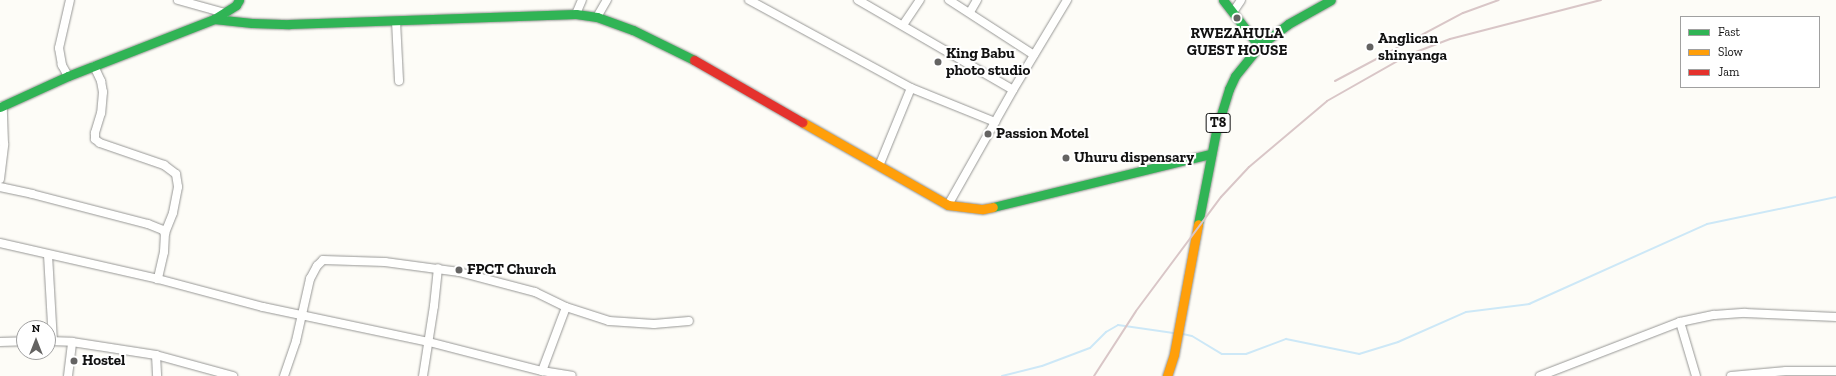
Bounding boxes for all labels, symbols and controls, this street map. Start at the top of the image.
marker: RWEZAHULA GUEST HOUSE [1232,13,1242,23]
legend [1680,16,1820,88]
place label: RWEZAHULA GUEST HOUSE [1187,24,1287,59]
text: Fast [1718,25,1740,39]
place label: Anglican shinyanga [1378,29,1447,64]
marker: Anglican shinyanga [1365,42,1375,52]
place label: King Babu photo studio [946,44,1030,79]
text: Slow [1718,45,1743,59]
marker: King Babu photo studio [933,57,943,67]
text: Jam [1718,65,1739,79]
road number: T8 [1205,111,1231,135]
place label: Passion Motel [996,125,1089,143]
marker: Passion Motel [983,129,993,139]
place label: Uhuru dispensary [1074,149,1194,167]
marker: Uhuru dispensary [1061,153,1071,163]
place label: FPCT Church [467,261,556,279]
marker: FPCT Church [454,265,464,275]
north arrow [16,320,56,360]
text: N [32,322,40,335]
place label: Hostel [82,352,125,370]
marker: Hostel [69,356,79,366]

